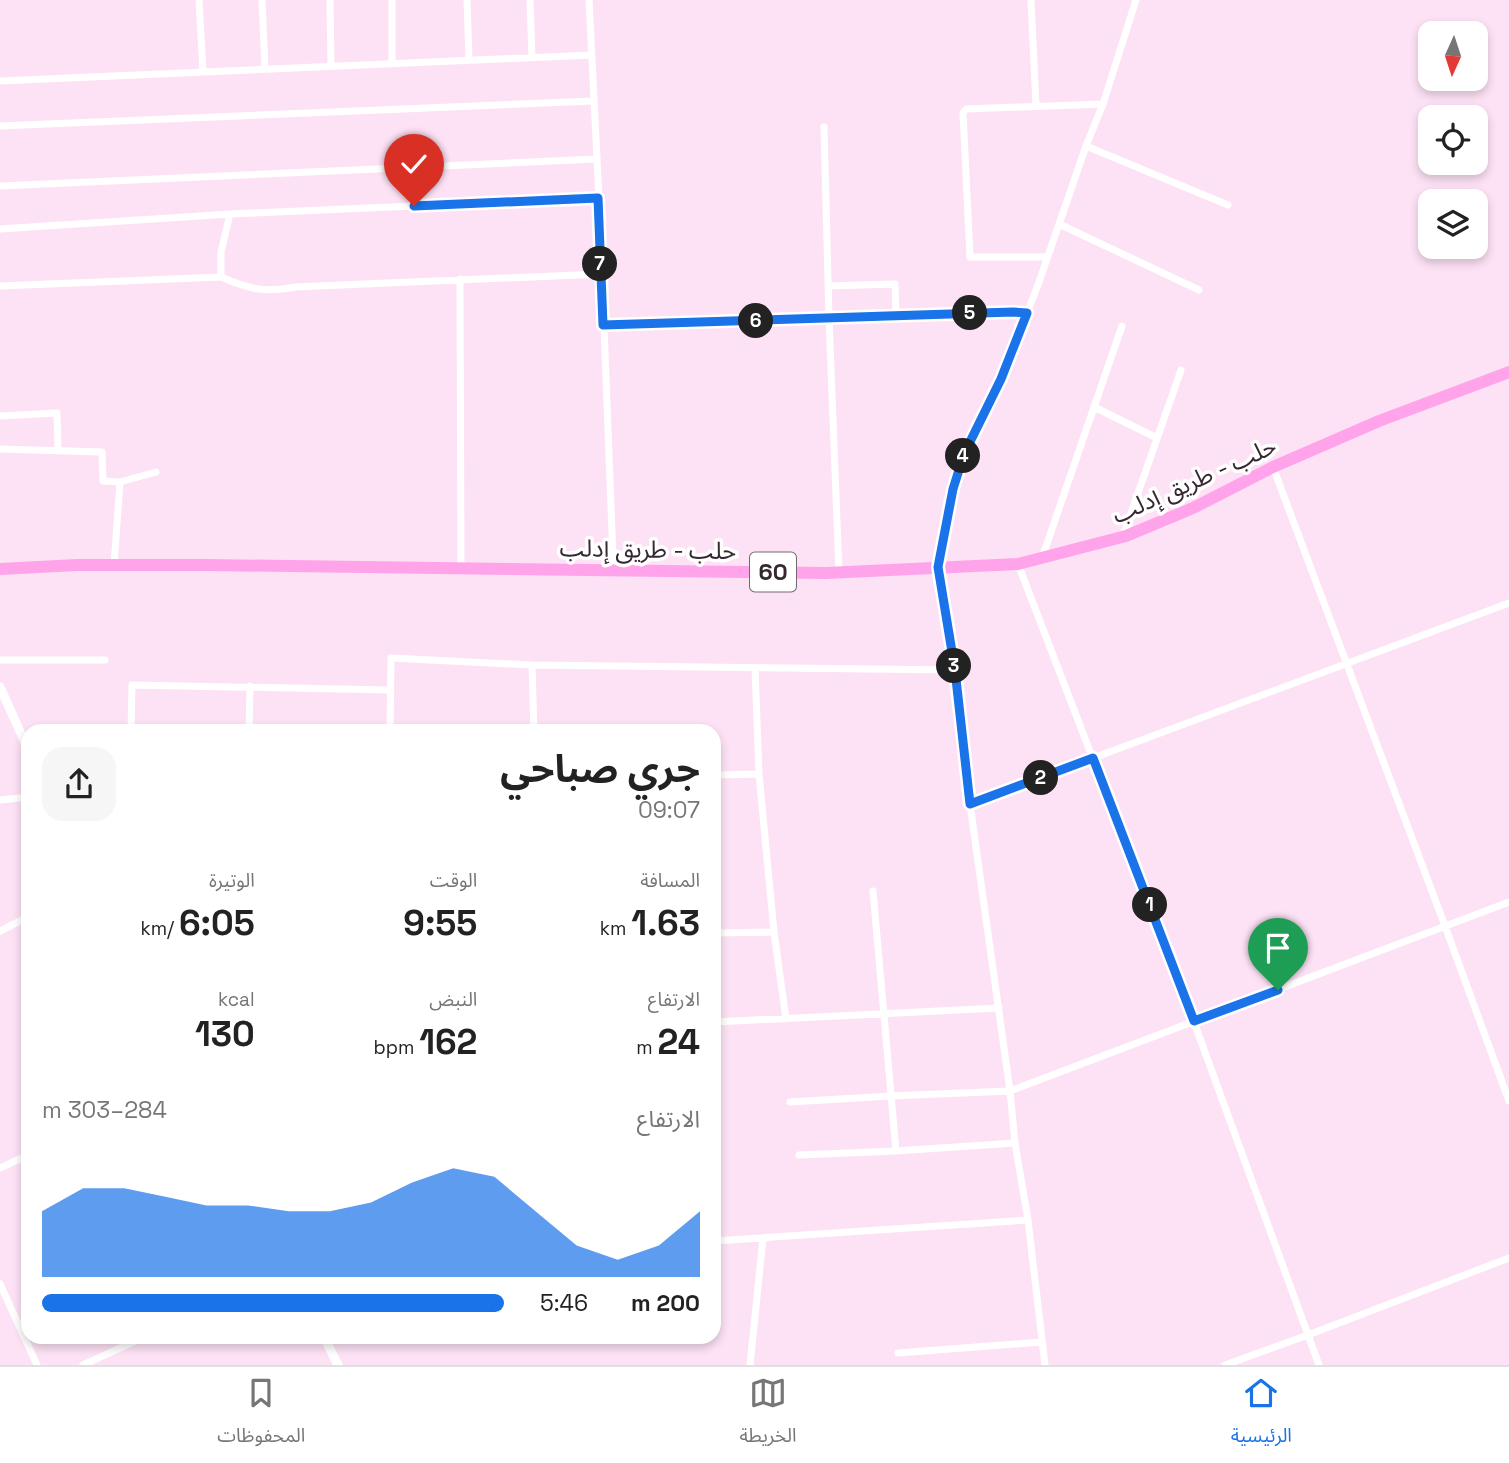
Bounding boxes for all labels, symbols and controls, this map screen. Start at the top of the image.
north arrow [1418,21,1488,91]
map controls [1418,21,1488,259]
button: locate [1418,105,1488,175]
pin [384,134,444,206]
icon: check [395,145,433,183]
button: layers [1418,189,1488,259]
pin: 7 [582,246,618,282]
text: 7 [594,251,605,276]
pin: 5 [953,296,988,330]
text: 5 [964,300,975,325]
pin: 6 [738,304,774,338]
text: 6 [750,308,761,333]
street label: حلب - طريق إدلب [1107,430,1281,531]
pin: 4 [946,438,981,474]
text: 4 [956,443,969,468]
street label: حلب - طريق إدلب [559,532,737,567]
road number: 60 [750,552,796,592]
pin: 3 [936,648,972,684]
text: 3 [948,653,959,678]
text: جري صباحي [500,745,700,793]
button: share [42,747,116,821]
pin: 2 [1024,760,1058,796]
text: 2 [1035,765,1046,790]
text: 09:07 [638,795,700,825]
text: الوتيرة [209,868,255,893]
text: الوقت [430,868,477,893]
text: المسافة [640,868,700,893]
pin: 1 [1132,888,1168,922]
text: 1 [1145,892,1154,917]
text: 6:05 [179,901,255,945]
text: 9:55 [403,901,477,945]
text: 1.63 [631,901,700,945]
text: /km [140,916,179,941]
text: km [600,916,631,941]
pin [1248,918,1308,990]
icon: arrive [1259,929,1297,967]
text: kcal [218,987,255,1012]
text: النبض [429,987,477,1012]
text: الارتفاع [648,987,700,1012]
text: 130 [195,1012,255,1056]
text: 162 [419,1020,477,1064]
text: 24 [658,1020,700,1064]
text: bpm [374,1035,419,1060]
text: m [636,1035,658,1060]
text: 284–303 m [42,1095,167,1125]
text: الارتفاع [637,1104,700,1134]
text: 5:46 [540,1288,588,1318]
text: 200 m [631,1288,700,1318]
tab: المحفوظات [217,1374,305,1456]
tab: الخريطة [740,1374,797,1456]
tab: الرئيسية [1231,1374,1292,1456]

